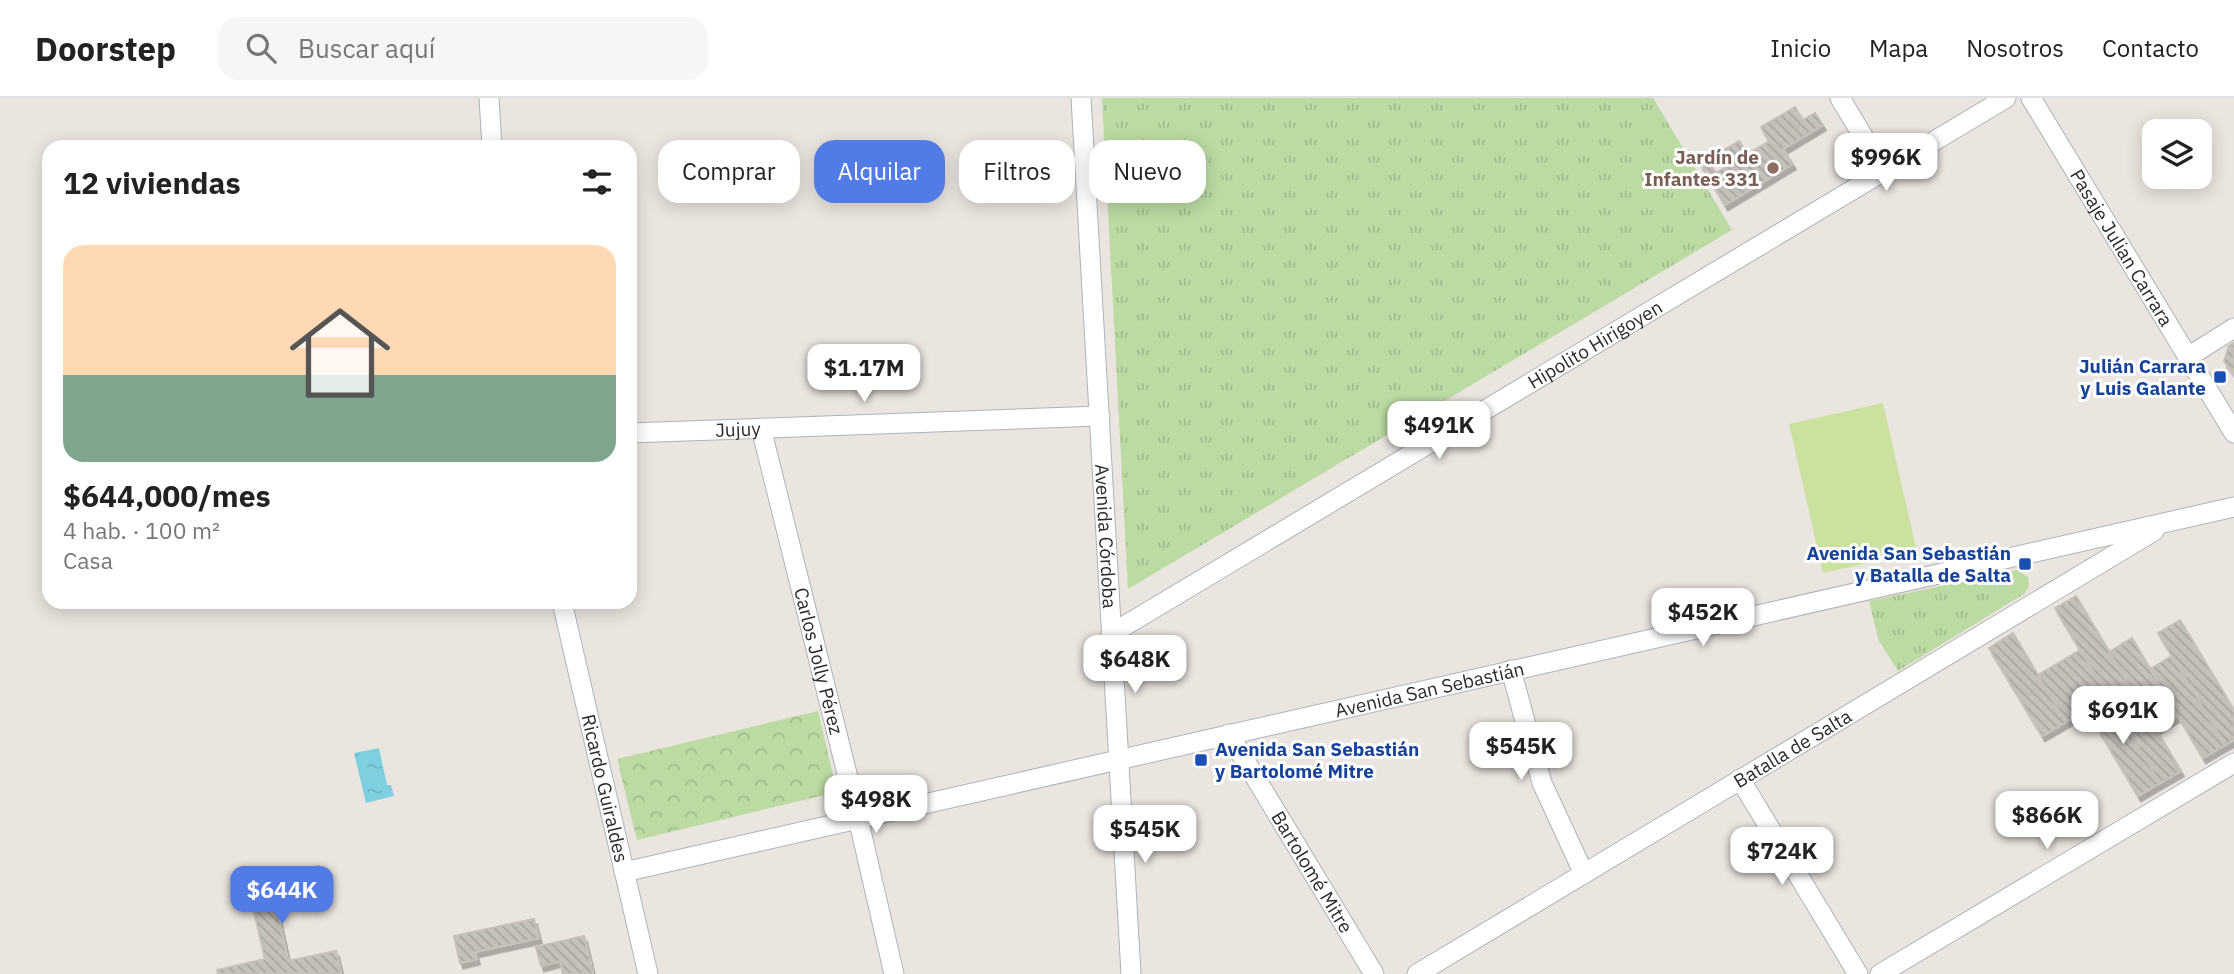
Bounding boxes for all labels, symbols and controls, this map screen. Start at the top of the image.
search box [218,17,708,80]
text: Doorstep [35,27,176,70]
icon: search [242,29,280,67]
text: Buscar aquí [298,31,435,65]
text: Inicio [1770,32,1831,64]
text: Mapa [1869,32,1928,64]
text: Nosotros [1966,32,2064,64]
text: Contacto [2102,32,2199,64]
map controls [2142,119,2212,189]
button: layers [2142,119,2212,189]
pin: $996K [1837,134,1935,193]
chip: Comprar [658,140,800,203]
chip: Alquilar [814,140,945,203]
chip: Filtros [959,140,1075,203]
chip: Nuevo [1089,140,1206,203]
text: $996K [1850,141,1922,171]
place label: Jardín de Infantes 331 [1644,145,1760,191]
marker: Jardín de Infantes 331 [1765,160,1781,176]
text: 12 viviendas [63,163,241,202]
icon: filters [578,163,616,201]
street label: Pasaje Julian Carrara [2065,165,2178,331]
icon: home [277,290,403,416]
street label: Hipolito Hirigoyen [1523,295,1666,394]
pin: $1.17M [807,344,921,404]
text: $1.17M [823,352,905,382]
place label: Julián Carrara y Luis Galante [2079,354,2206,400]
marker: Julián Carrara y Luis Galante [2212,369,2228,385]
pin: $491K [1390,402,1488,461]
text: $491K [1403,409,1475,439]
street label: Jujuy [715,416,762,442]
street label: Avenida Córdoba [1090,463,1122,609]
text: $644,000/mes [63,476,271,515]
text: 4 hab. · 100 m² [63,515,220,545]
place label: Avenida San Sebastián y Batalla de Salta [1807,541,2011,587]
text: Casa [63,545,113,575]
marker: Avenida San Sebastián y Batalla de Salta [2017,556,2033,572]
street label: Carlos Jolly Pérez [789,585,849,737]
pin: $452K [1654,588,1752,648]
text: $452K [1667,596,1739,626]
pin: $648K [1086,636,1184,695]
text: $648K [1099,643,1171,673]
street label: Avenida San Sebastián [1333,656,1526,722]
pin: $691K [2074,686,2172,746]
text: $691K [2087,694,2159,724]
street label: Batalla de Salta [1729,704,1856,793]
street label: Ricardo Guiraldes [576,712,634,865]
pin: $545K [1472,722,1570,782]
text: $545K [1485,730,1557,760]
place label: Avenida San Sebastián y Bartolomé Mitre [1215,737,1419,783]
marker: Avenida San Sebastián y Bartolomé Mitre [1193,752,1209,768]
pin: $498K [827,776,925,835]
text: $498K [840,783,912,813]
pin: $866K [1998,792,2096,851]
text: $866K [2011,799,2083,829]
pin: $545K [1096,806,1194,865]
street label: Bartolomé Mitre [1266,806,1358,937]
text: $545K [1109,813,1181,843]
pin: $724K [1733,828,1831,887]
text: $724K [1746,835,1818,865]
pin: $644K [233,866,331,926]
text: $644K [246,874,318,904]

